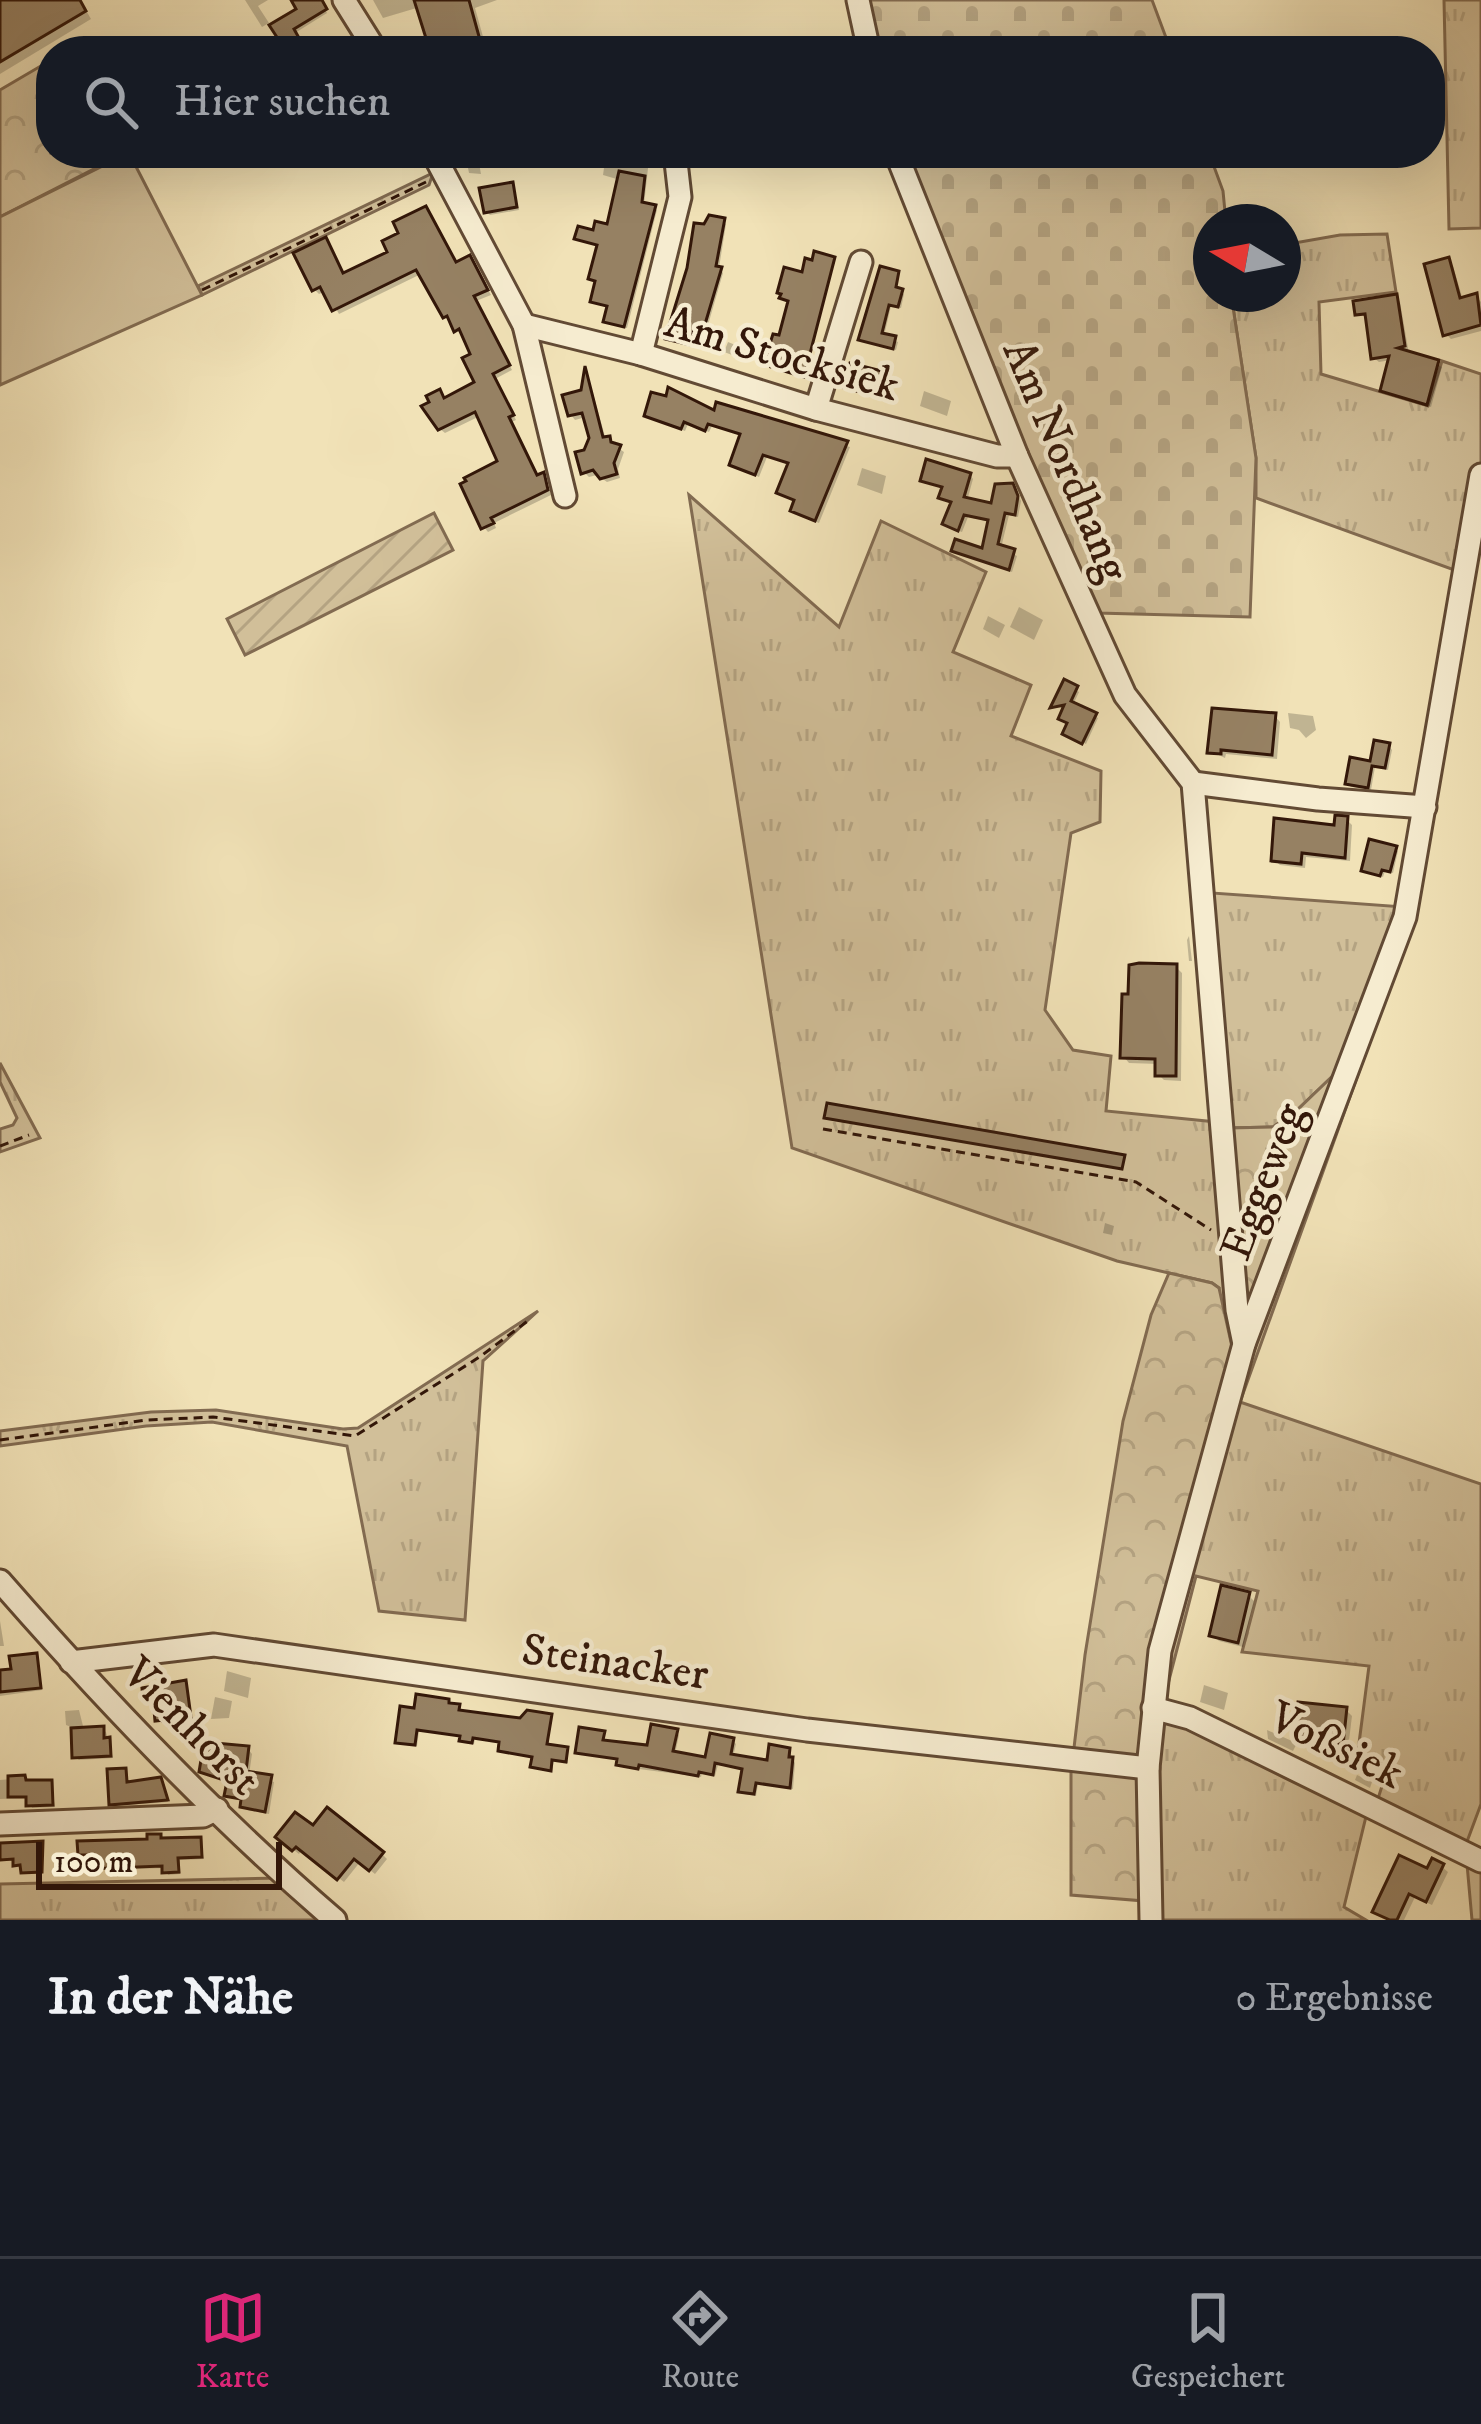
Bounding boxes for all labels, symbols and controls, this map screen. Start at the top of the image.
search box [36,36,1445,168]
icon: search [78,69,144,135]
text: Hier suchen [174,74,390,130]
north arrow [1193,204,1301,312]
street label: Am Stocksiek [658,295,906,415]
street label: Am Nordhang [989,332,1141,590]
street label: Eggeweg [1209,1096,1319,1268]
street label: Steinacker [518,1622,712,1704]
street label: Vienhorst [109,1645,272,1808]
street label: Voßsiek [1259,1689,1412,1802]
scale bar [36,1836,282,1889]
text: 100 m [54,1842,133,1883]
text: In der Nähe [48,1966,293,2030]
text: 0 Ergebnisse [1236,1974,1433,2023]
tab: Karte [196,2285,270,2398]
tab: Route [661,2285,739,2398]
tab: Gespeichert [1131,2285,1285,2398]

